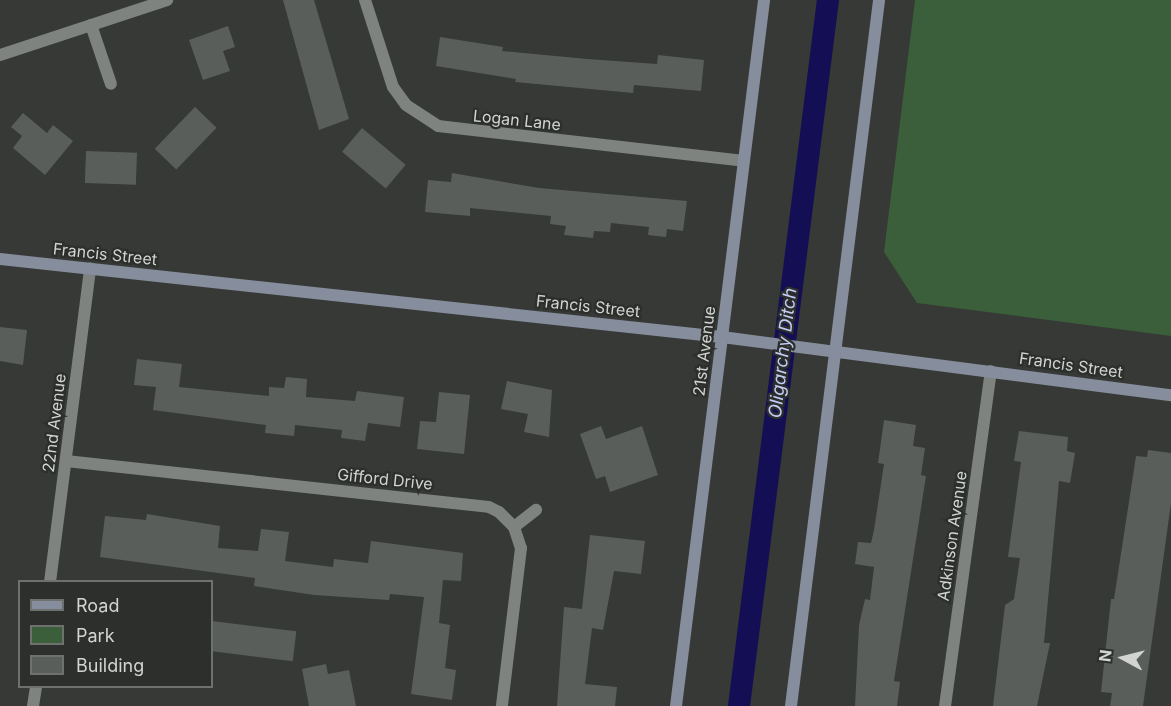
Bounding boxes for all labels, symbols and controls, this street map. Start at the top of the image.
street label: Logan Lane [472,106,562,134]
street label: Francis Street [52,239,158,269]
water label: Oligarchy Ditch [764,287,802,419]
street label: Francis Street [535,291,641,321]
street label: 21st Avenue [689,305,719,397]
street label: Francis Street [1018,348,1124,382]
street label: 22nd Avenue [38,372,70,474]
street label: Gifford Drive [336,464,434,494]
street label: Adkinson Avenue [933,470,971,602]
legend [18,580,213,688]
text: Road [76,595,119,616]
text: Park [76,625,115,646]
north arrow [1093,628,1153,688]
text: N [1094,649,1116,663]
text: Building [76,655,144,676]

